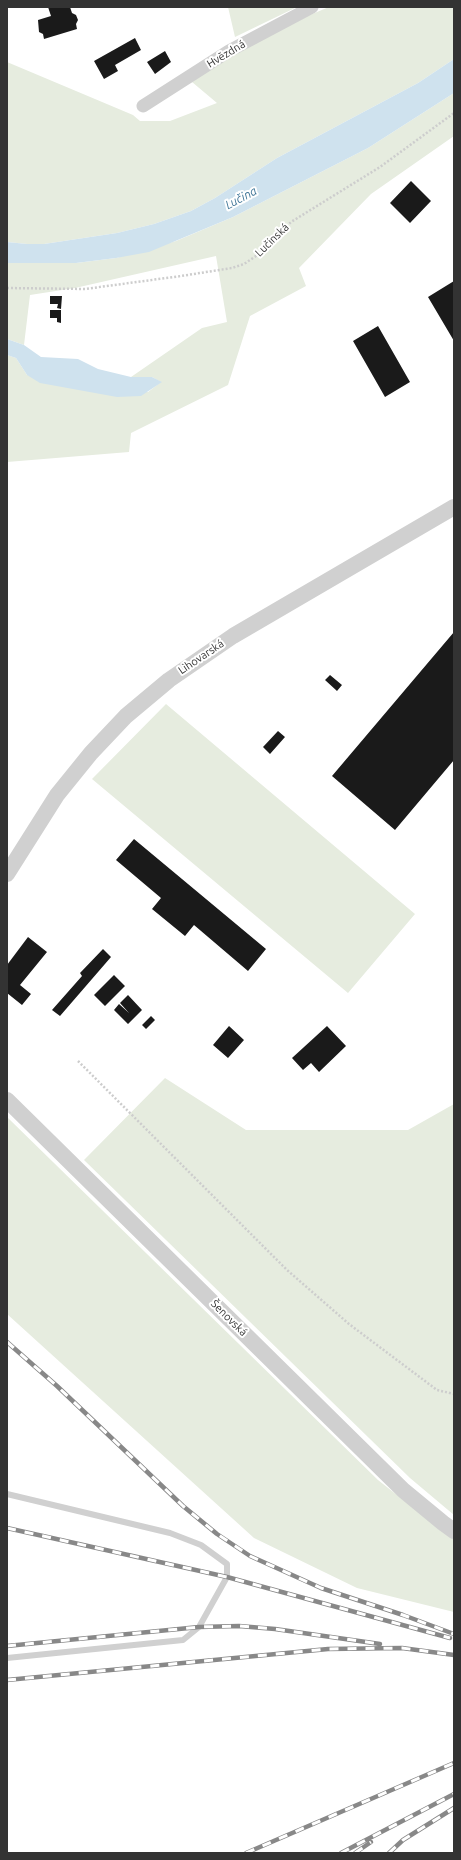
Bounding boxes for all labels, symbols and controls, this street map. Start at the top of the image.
street label: Hvězdná [204,37,248,71]
water label: Lučina [223,184,259,212]
street label: Lučinská [252,221,292,259]
street label: Lihovarská [176,637,226,677]
street label: Šenovská [208,1297,250,1339]

